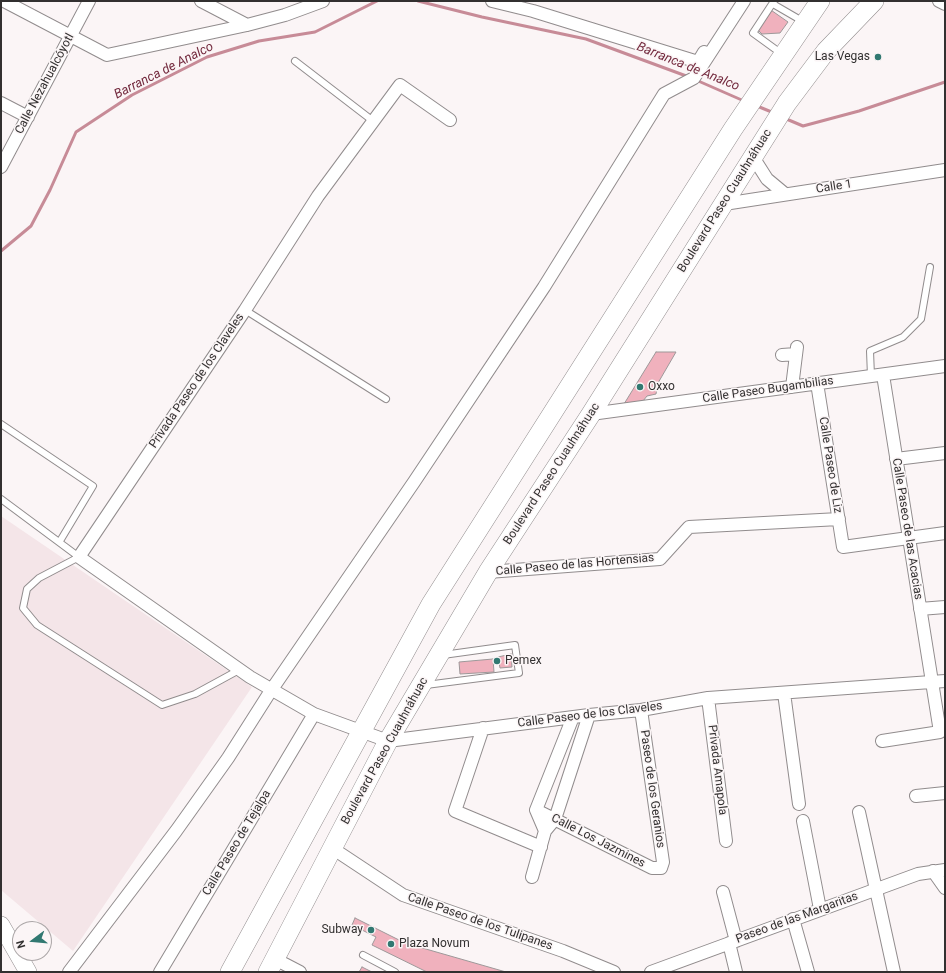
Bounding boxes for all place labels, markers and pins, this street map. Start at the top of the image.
place label: Las Vegas [815,50,870,64]
marker: Las Vegas [873,52,883,62]
place label: Oxxo [648,380,675,394]
marker: Oxxo [635,382,645,392]
place label: Pemex [505,654,542,668]
marker: Pemex [492,656,502,666]
place label: Subway [321,923,363,937]
marker: Subway [366,925,376,935]
place label: Plaza Novum [399,937,470,951]
marker: Plaza Novum [386,939,396,949]

